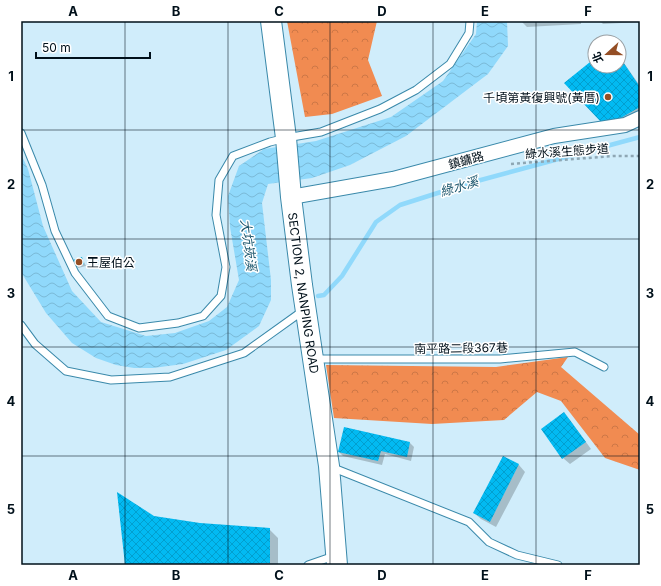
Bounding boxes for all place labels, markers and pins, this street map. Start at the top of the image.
place label: 千頃第黃復興號(黃厝) [483,90,600,105]
marker: 千頃第黃復興號(黃厝) [603,92,613,102]
place label: 王屋伯公 [87,255,135,270]
marker: 王屋伯公 [74,257,84,267]

